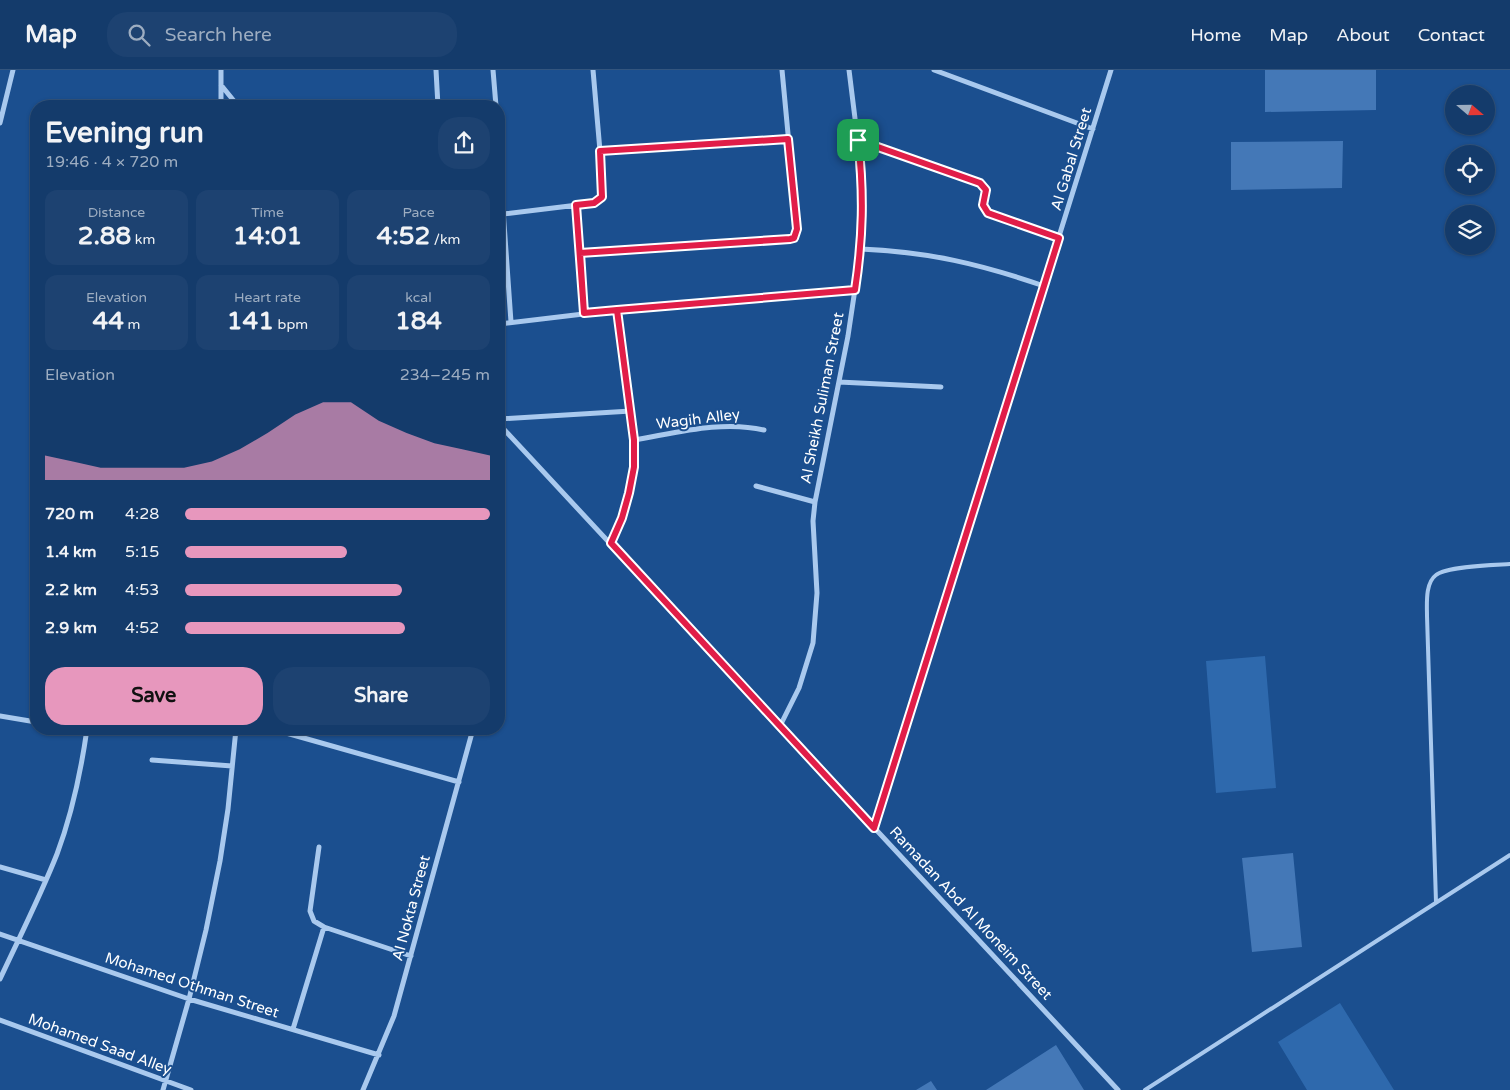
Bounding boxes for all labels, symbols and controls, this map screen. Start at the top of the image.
search box [107,12,457,57]
text: Map [25,20,77,49]
icon: search [125,21,153,49]
text: Search here [165,24,272,46]
text: Home [1190,24,1241,46]
text: Map [1269,24,1308,46]
text: About [1336,24,1390,46]
text: Contact [1418,24,1485,46]
north arrow [1445,85,1495,135]
map controls [1445,85,1495,255]
street label: Al Gabal Street [1047,105,1095,213]
text: Evening run [45,116,204,150]
button: share [438,117,490,169]
pin [837,119,879,161]
icon: arrive [844,126,872,154]
button: locate [1445,145,1495,195]
text: 19:46 · 4 × 720 m [45,152,178,172]
text: Distance [88,204,145,221]
text: Time [251,204,284,221]
text: Pace [402,204,435,221]
button: layers [1445,205,1495,255]
text: 2.88 [78,221,131,251]
text: 14:01 [233,221,302,251]
text: 4:52 [377,221,430,251]
text: km [131,231,155,248]
text: /km [430,231,460,248]
text: Elevation [86,289,147,306]
text: Heart rate [234,289,301,306]
text: kcal [405,289,432,306]
text: 44 [93,306,124,336]
text: 141 [227,306,274,336]
text: 184 [395,306,442,336]
street label: Al Sheikh Suliman Street [797,311,848,485]
text: m [124,316,140,333]
text: bpm [274,316,308,333]
text: Elevation [45,365,115,385]
text: 234–245 m [400,365,490,385]
street label: Wagih Alley [655,405,741,433]
text: 720 m [45,504,94,524]
text: 4:28 [125,504,159,524]
text: 1.4 km [45,542,97,562]
text: 5:15 [125,542,159,562]
text: 2.2 km [45,580,97,600]
text: 4:53 [125,580,159,600]
text: 2.9 km [45,618,97,638]
text: 4:52 [125,618,159,638]
button: Save [45,667,263,725]
button: Share [273,667,490,725]
street label: Ramadan Abd Al Moneim Street [886,823,1056,1004]
street label: Al Nokta Street [388,853,434,963]
street label: Mohamed Othman Street [103,948,281,1022]
street label: Mohamed Saad Alley [26,1010,174,1078]

